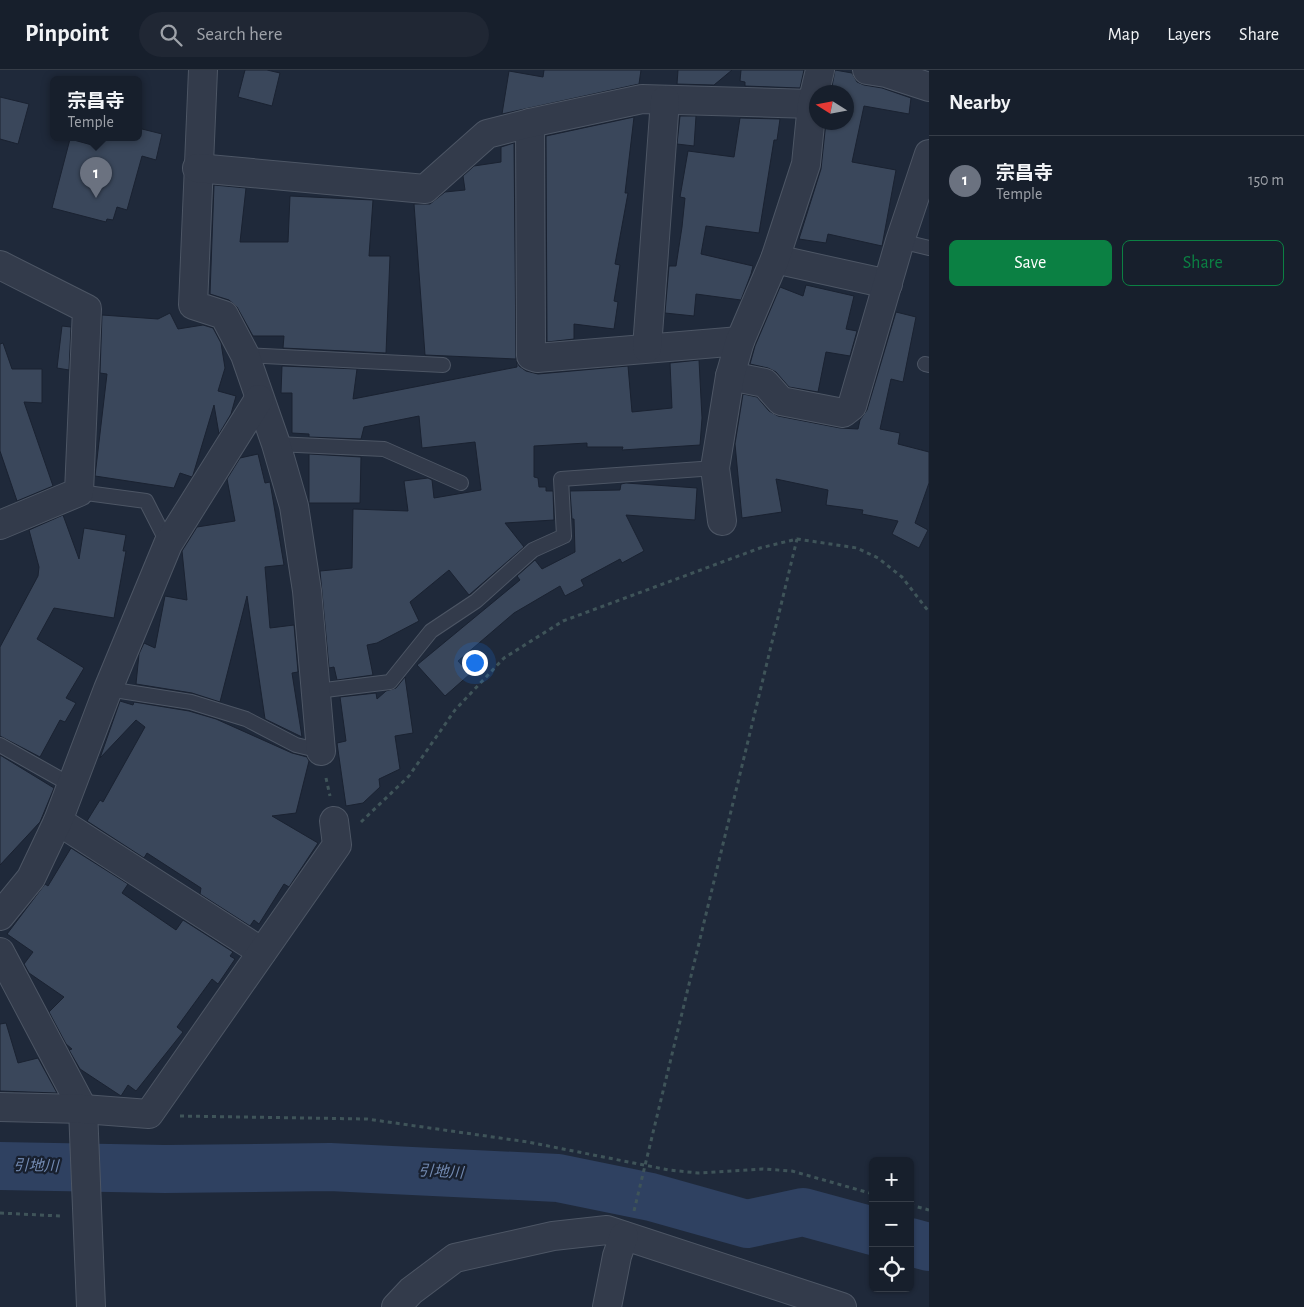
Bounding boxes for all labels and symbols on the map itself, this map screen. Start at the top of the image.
north arrow [809,85,854,130]
pin: 1 [80,157,112,198]
your location [462,650,488,676]
water label: 引地川 [13,1157,61,1174]
water label: 引地川 [418,1162,466,1181]

